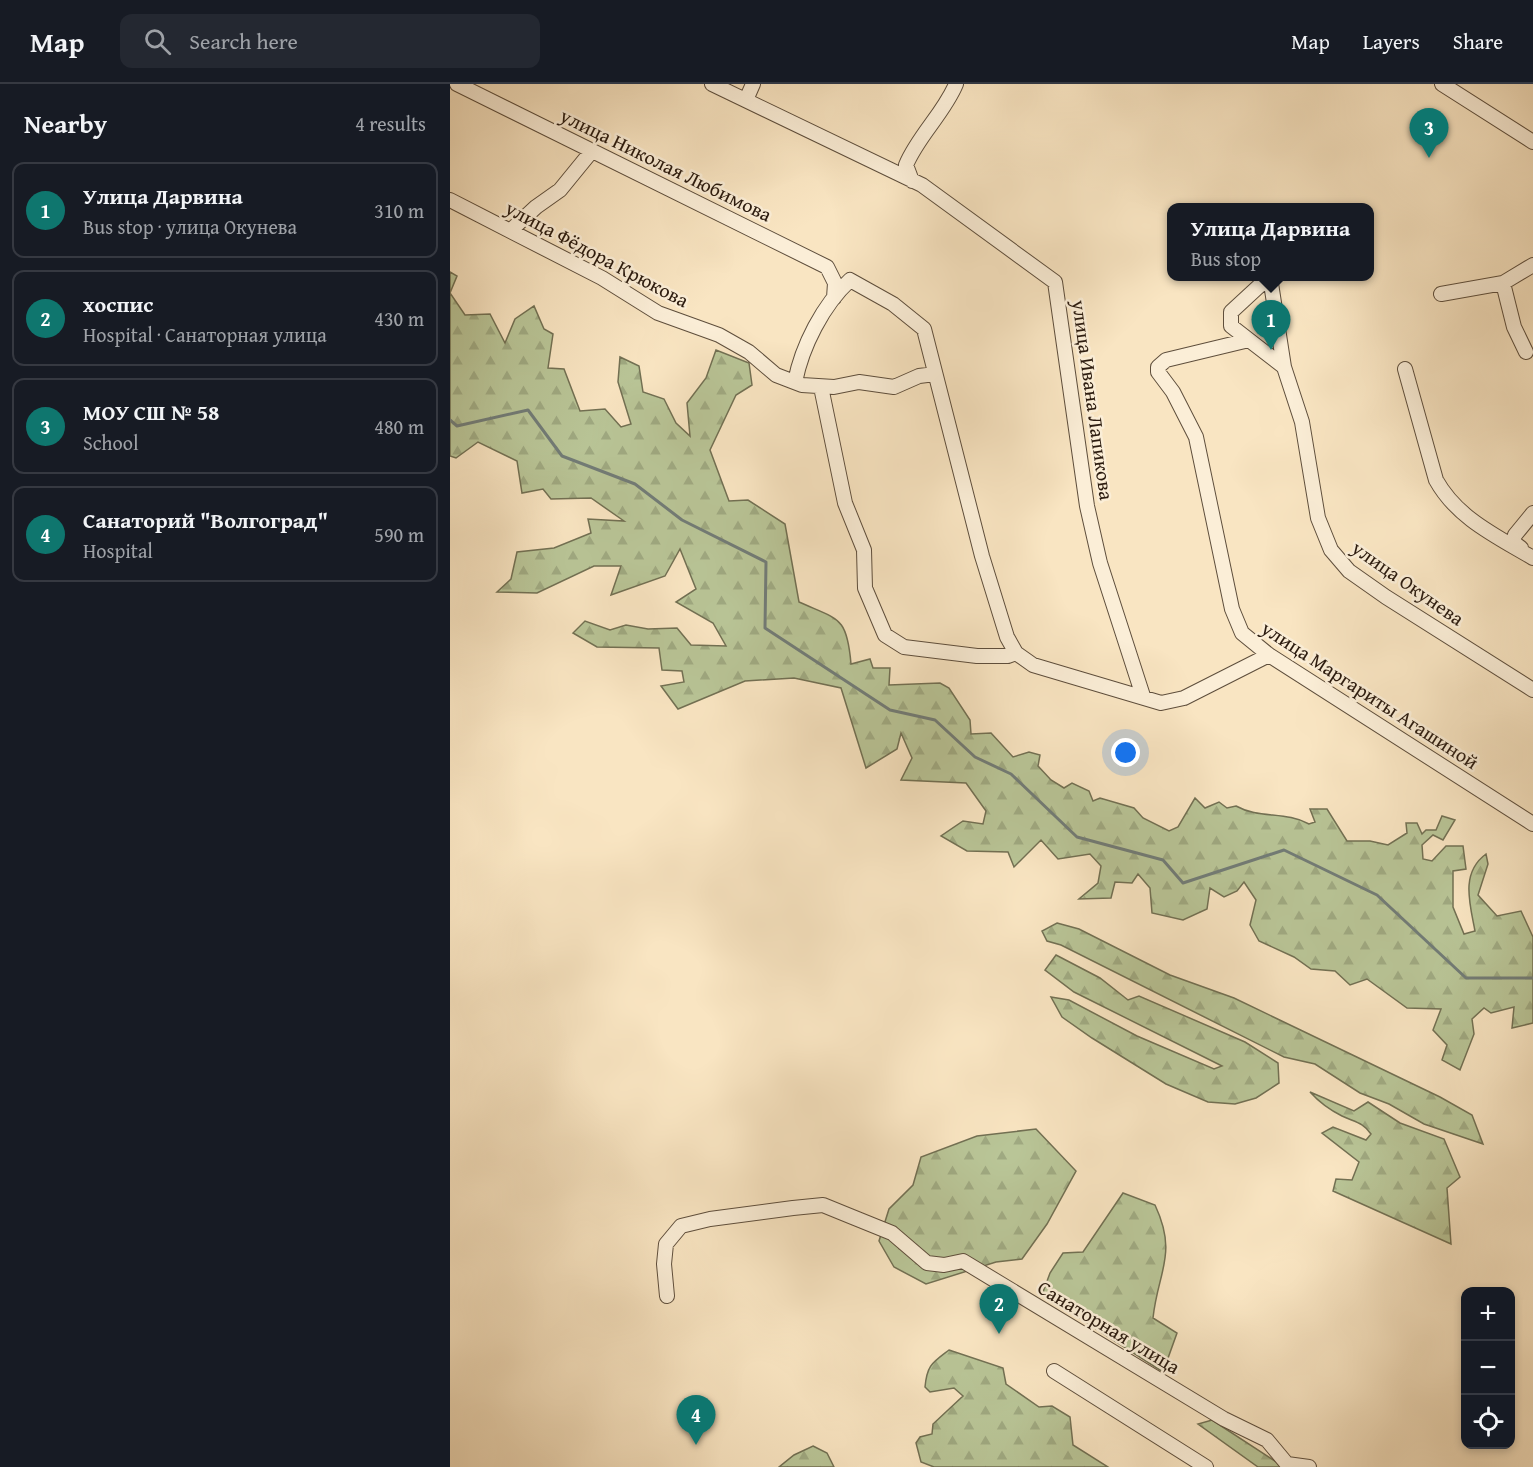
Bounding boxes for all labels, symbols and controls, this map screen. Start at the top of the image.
search box [120,14,540,68]
text: Map [30,21,84,62]
icon: search [141,25,174,58]
text: Search here [189,25,298,57]
text: Map [1291,26,1330,57]
text: Layers [1363,26,1420,57]
text: Share [1453,26,1503,57]
street label: улица Николая Любимова [555,100,777,229]
text: Nearby [24,104,107,143]
text: 4 results [355,109,426,138]
pin: 3 [1410,109,1448,158]
text: Улица Дарвина [83,180,243,212]
street label: улица Фёдора Крюкова [499,192,695,314]
text: 1 [40,196,51,225]
text: 310 m [374,196,424,225]
popup [1167,203,1374,281]
text: Bus stop · улица Окунева [83,212,297,241]
text: Улица Дарвина [1191,212,1350,244]
text: Bus stop [1191,244,1261,273]
text: хоспис [83,288,153,320]
street label: улица Ивана Лапикова [1065,297,1122,502]
pin: 1 [1252,300,1290,350]
text: 2 [40,304,51,333]
text: 430 m [374,304,424,333]
text: Hospital · Санаторная улица [83,320,327,349]
text: МОУ СШ № 58 [83,396,219,428]
text: 3 [40,412,51,441]
text: 480 m [374,412,424,441]
text: School [83,428,139,457]
text: Санаторий "Волгоград" [83,504,328,536]
text: 4 [40,520,51,549]
text: 590 m [374,520,424,549]
street label: улица Окунева [1345,532,1471,632]
text: Hospital [83,536,153,565]
street label: улица Маргариты Агашиной [1255,613,1485,776]
your location [1111,738,1140,767]
street label: Санаторная улица [1032,1272,1186,1381]
pin: 2 [980,1284,1018,1334]
map controls [1461,1287,1515,1449]
button: + [1461,1287,1515,1341]
button: − [1461,1341,1515,1395]
button: locate [1461,1395,1515,1449]
pin: 4 [676,1396,716,1445]

